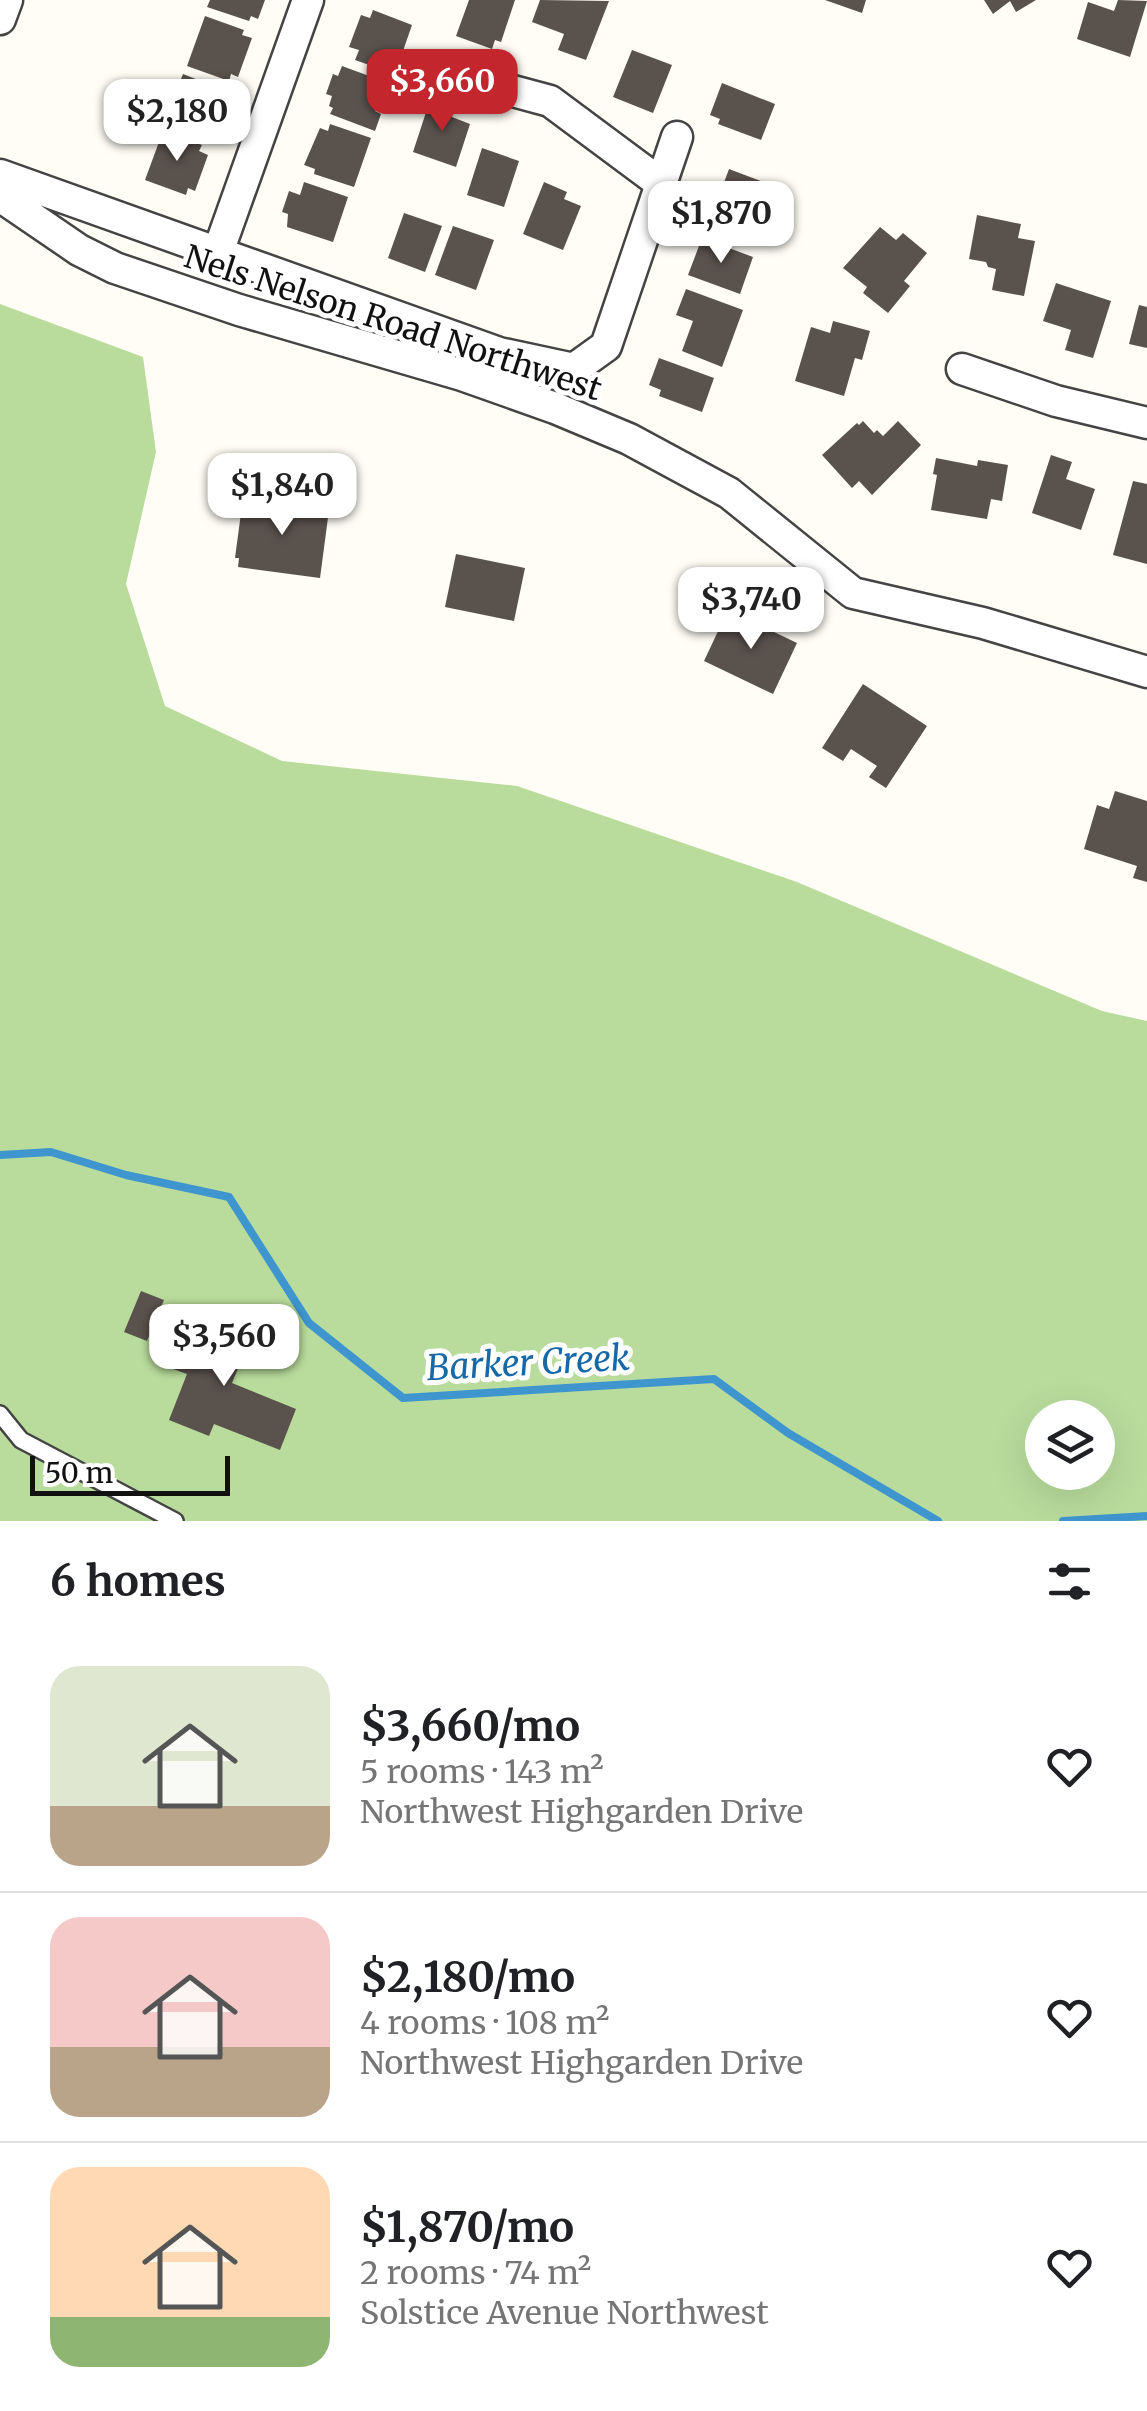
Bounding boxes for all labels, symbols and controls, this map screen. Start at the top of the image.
pin: $3,660 [361,49,523,134]
text: $3,660 [389,61,495,101]
pin: $2,180 [96,79,258,164]
text: $2,180 [126,91,228,131]
pin: $1,870 [640,181,802,266]
text: $1,870 [670,193,772,233]
street label: Nels Nelson Road Northwest [179,237,607,410]
pin: $1,840 [201,453,363,538]
text: $1,840 [230,465,334,505]
pin: $3,740 [670,567,832,652]
text: $3,740 [700,579,802,619]
pin: $3,560 [143,1304,305,1389]
text: $3,560 [171,1316,277,1356]
water label: Barker Creek [425,1336,631,1390]
map controls [1025,1400,1115,1490]
button: layers [1025,1400,1115,1490]
scale bar [30,1451,230,1496]
text: 50 m [45,1455,113,1491]
icon: filters [1042,1554,1097,1609]
text: 6 homes [50,1555,226,1607]
text: $3,660/mo [360,1700,580,1752]
icon: home [130,1706,250,1826]
icon: heart [1042,1739,1097,1794]
text: 5 rooms · 143 m² [360,1752,604,1792]
text: Northwest Highgarden Drive [360,1792,803,1832]
text: $2,180/mo [360,1951,575,2003]
icon: home [130,1957,250,2077]
icon: heart [1042,1990,1097,2045]
text: 4 rooms · 108 m² [360,2003,609,2043]
text: Northwest Highgarden Drive [360,2043,803,2083]
text: $1,870/mo [360,2201,574,2253]
icon: home [130,2207,250,2327]
icon: heart [1042,2240,1097,2295]
text: 2 rooms · 74 m² [360,2253,591,2293]
text: Solstice Avenue Northwest [360,2293,769,2333]

